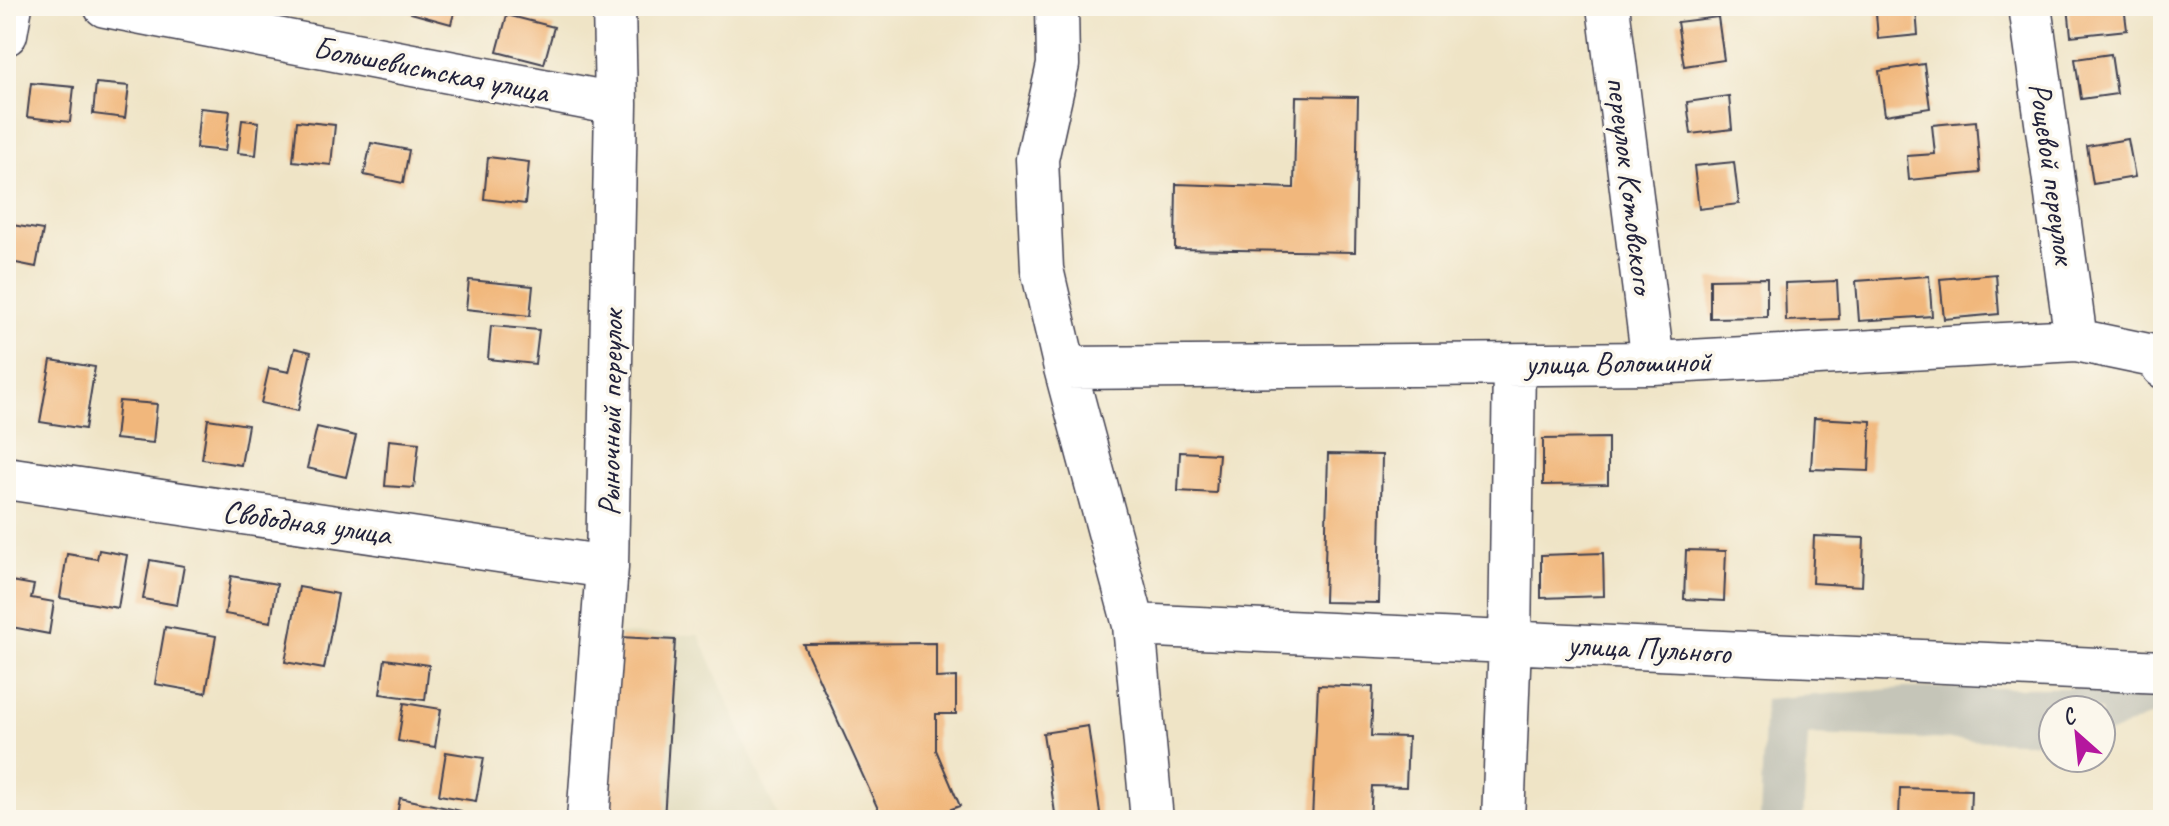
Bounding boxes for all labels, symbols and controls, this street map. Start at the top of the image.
street label: Большевистская улица [310,27,554,113]
street label: переулок Котовского [1597,74,1665,300]
street label: Рощевой переулок [2020,80,2086,269]
street label: Рыночный переулок [588,306,633,516]
street label: улица Волошиной [1523,340,1713,385]
street label: Свободная улица [220,490,396,555]
street label: улица Пульного [1564,624,1733,673]
north arrow [2037,694,2117,774]
text: С [2057,701,2082,732]

